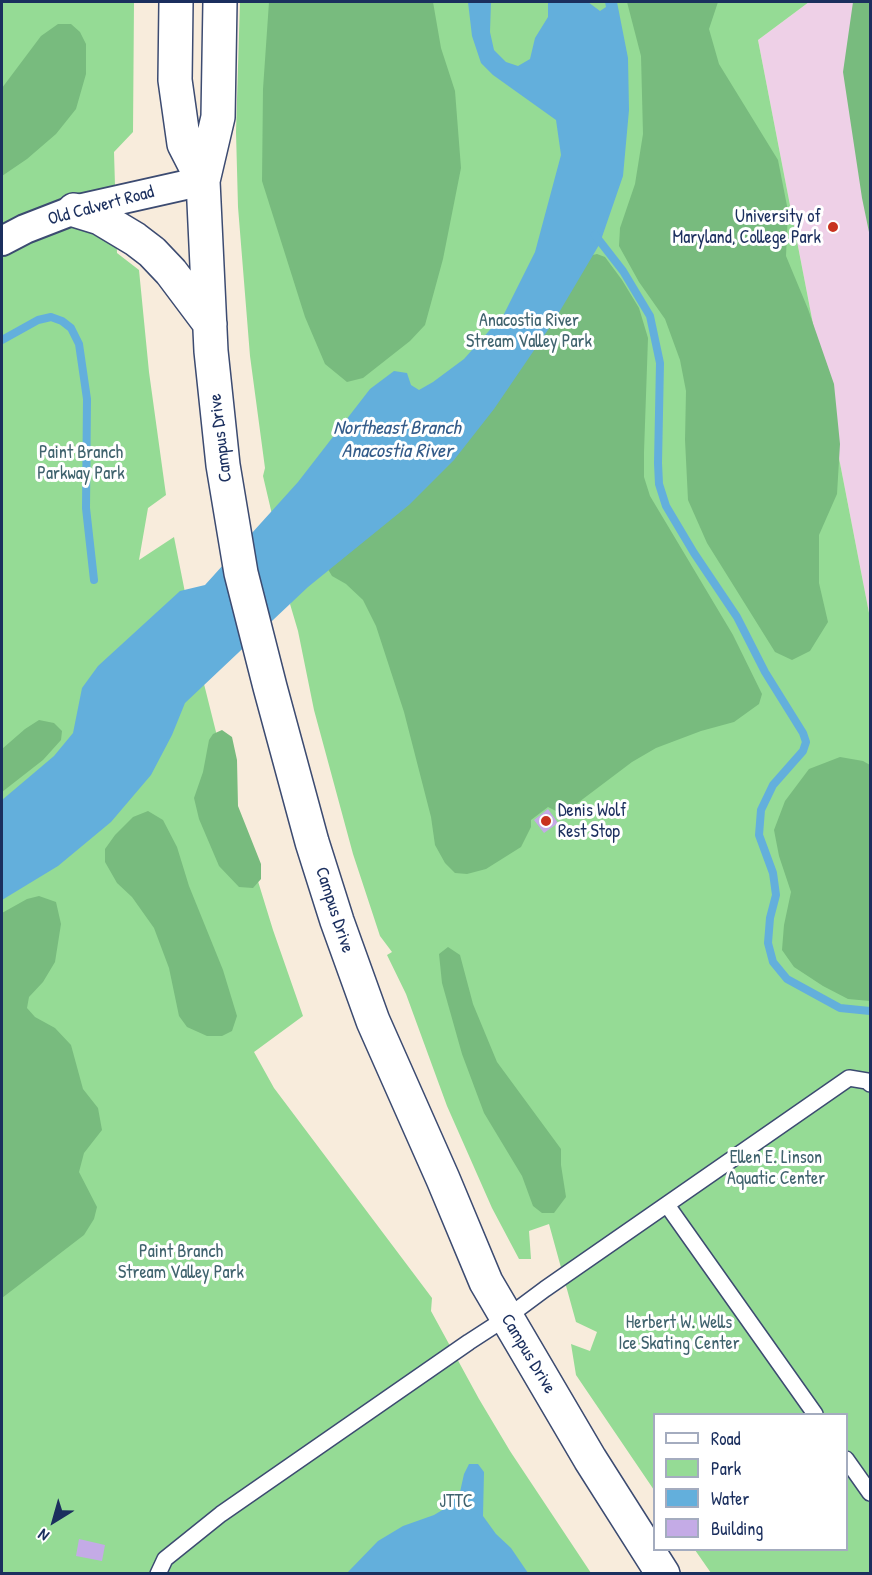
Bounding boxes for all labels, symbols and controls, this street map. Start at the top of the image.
street label: Old Calvert Road [46,181,156,231]
place label: University of Maryland, College Park [672,206,821,248]
marker: University of Maryland, College Park [826,220,840,234]
park label: Anacostia River Stream Valley Park [466,310,592,352]
street label: Campus Drive [205,393,237,483]
water label: Northeast Branch Anacostia River [333,417,461,464]
park label: Paint Branch Parkway Park [37,442,125,484]
place label: Denis Wolf Rest Stop [558,800,627,842]
marker: Denis Wolf Rest Stop [539,814,553,828]
street label: Campus Drive [310,864,358,956]
park label: Ellen E. Linson Aquatic Center [727,1147,825,1190]
park label: Paint Branch Stream Valley Park [118,1241,244,1284]
street label: Campus Drive [496,1310,560,1398]
park label: Herbert W. Wells Ice Skating Center [618,1312,740,1354]
legend [653,1413,848,1551]
text: Road [711,1426,741,1451]
text: Park [711,1456,741,1481]
text: Water [711,1486,749,1511]
north arrow [24,1491,84,1551]
park label: JTTC [439,1491,473,1513]
text: Building [711,1516,763,1541]
text: N [33,1524,53,1547]

